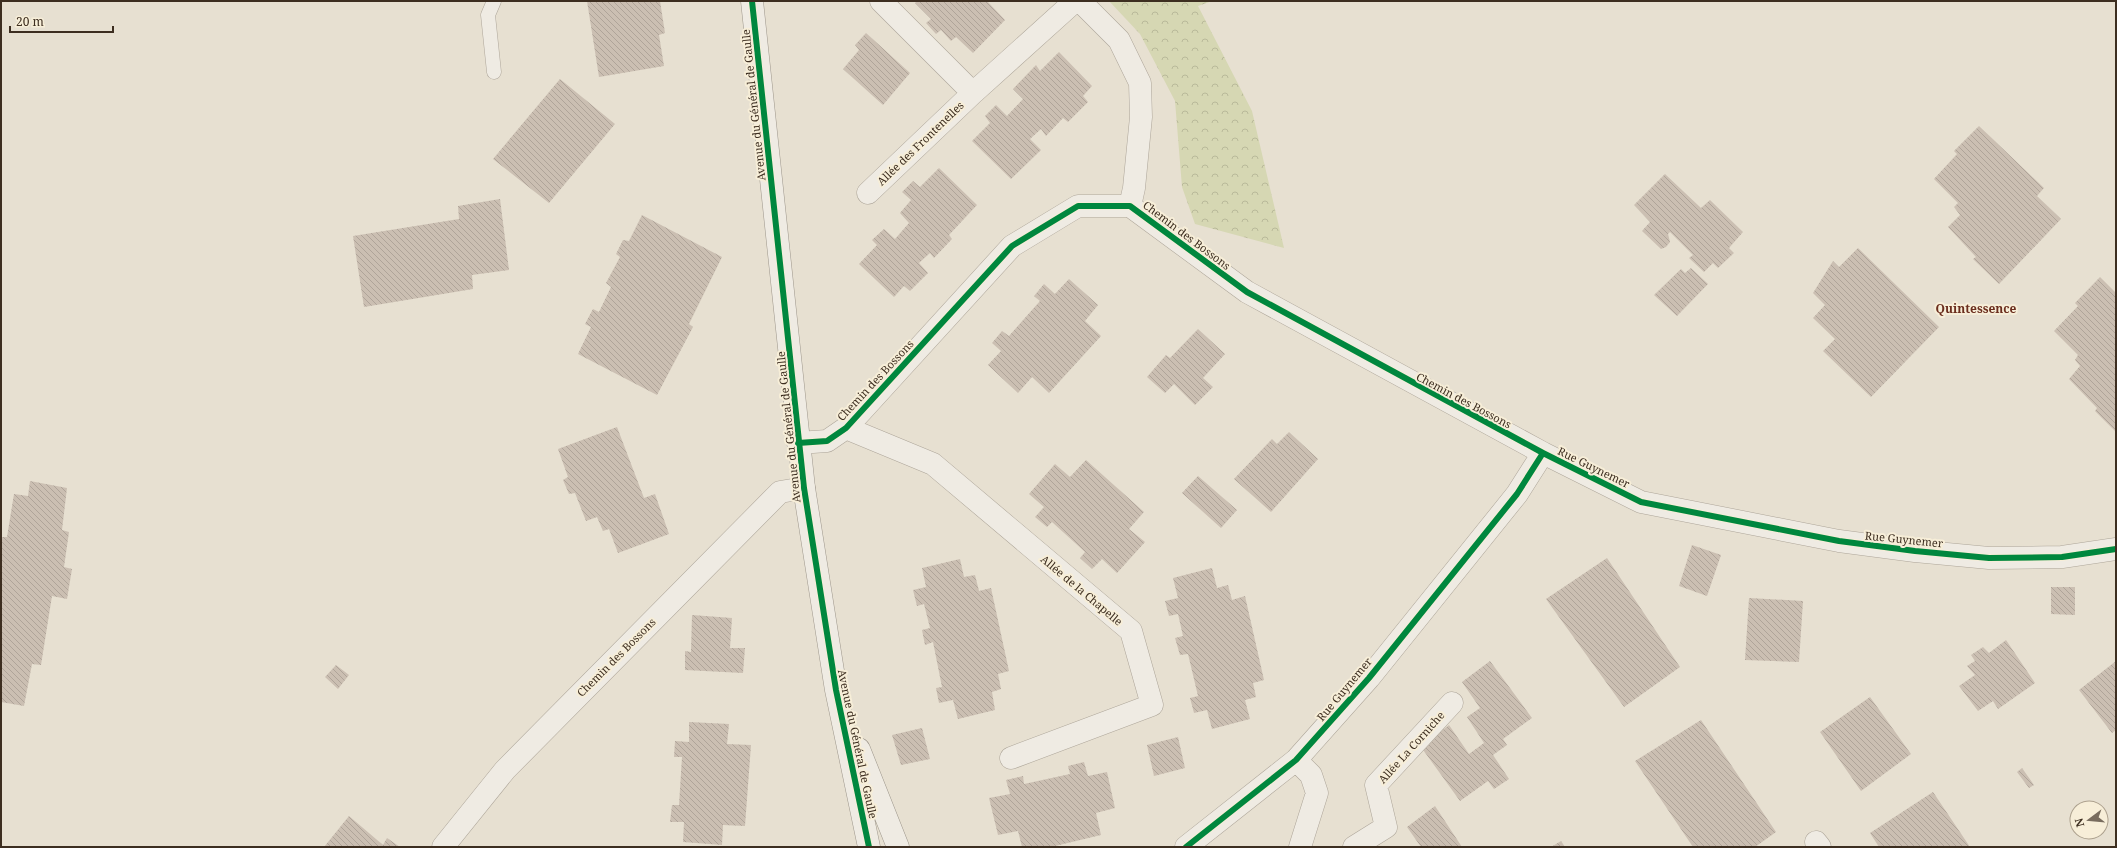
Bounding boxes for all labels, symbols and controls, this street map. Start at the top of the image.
scale bar [10,8,113,34]
text: 20 m [16,13,44,30]
street label: Avenue du Général de Gaulle [738,28,768,181]
street label: Allée des Frontenelles [873,98,967,188]
street label: Chemin des Bossons [1140,197,1234,273]
district label: Quintessence [1935,300,2017,317]
street label: Chemin des Bossons [833,336,917,424]
street label: Avenue du Général de Gaulle [773,350,803,503]
street label: Chemin des Bossons [1414,369,1514,431]
street label: Rue Guynemer [1555,443,1633,491]
street label: Rue Guynemer [1864,527,1945,551]
street label: Allée de la Chapelle [1038,551,1126,629]
street label: Chemin des Bossons [573,614,659,700]
street label: Rue Guynemer [1313,654,1375,724]
street label: Avenue du Général de Gaulle [835,668,881,820]
street label: Allée La Corniche [1375,708,1448,786]
north arrow [2069,800,2109,840]
text: N [2070,816,2087,829]

